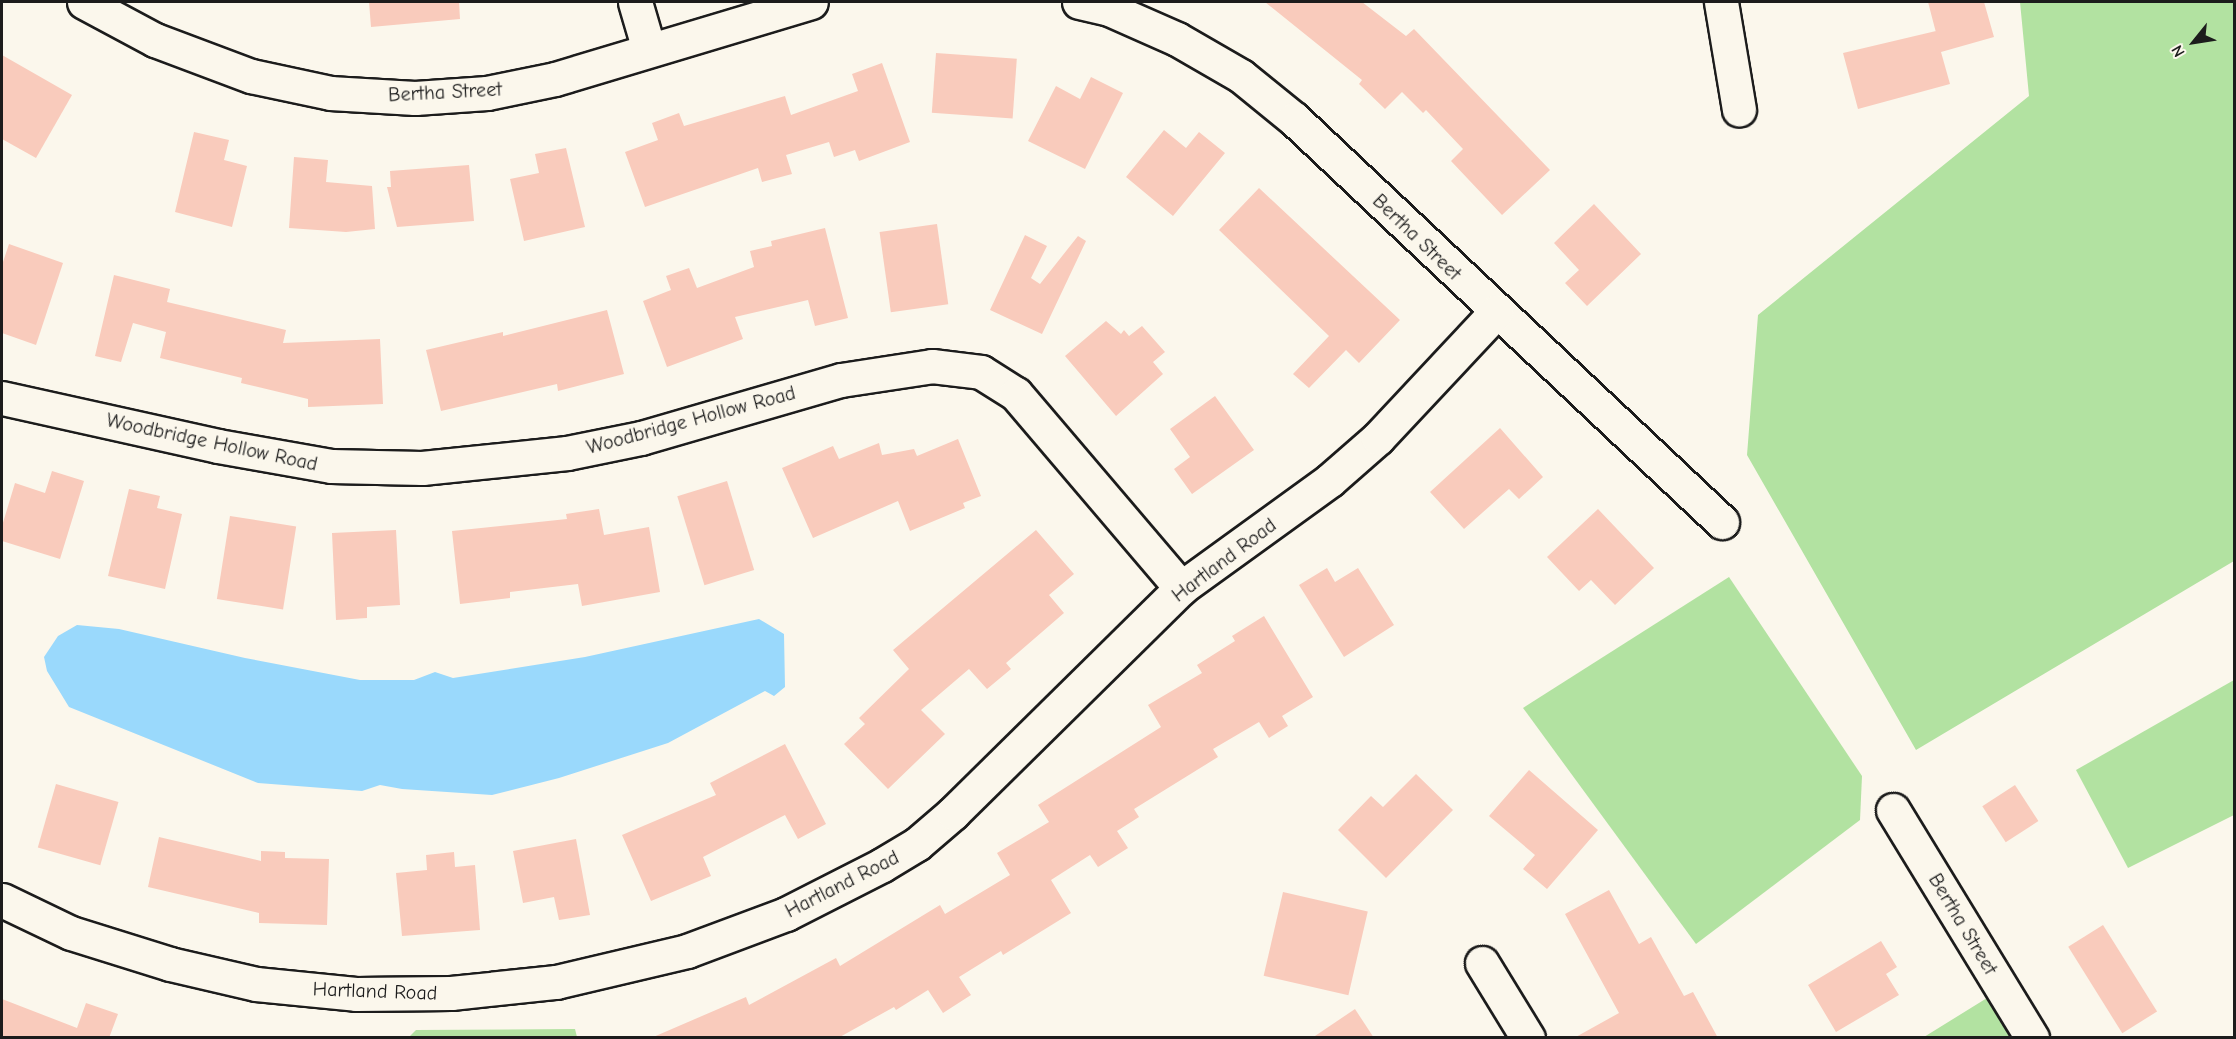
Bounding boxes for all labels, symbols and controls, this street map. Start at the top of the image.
north arrow [2164,12,2224,72]
text: N [2168,42,2189,60]
street label: Bertha Street [388,77,502,107]
street label: Bertha Street [1368,189,1466,285]
street label: Woodbridge Hollow Road [584,381,798,459]
street label: Woodbridge Hollow Road [104,408,320,476]
street label: Hartland Road [1167,513,1281,607]
street label: Hartland Road [781,845,903,923]
street label: Bertha Street [1923,869,2003,979]
street label: Hartland Road [312,977,438,1005]

